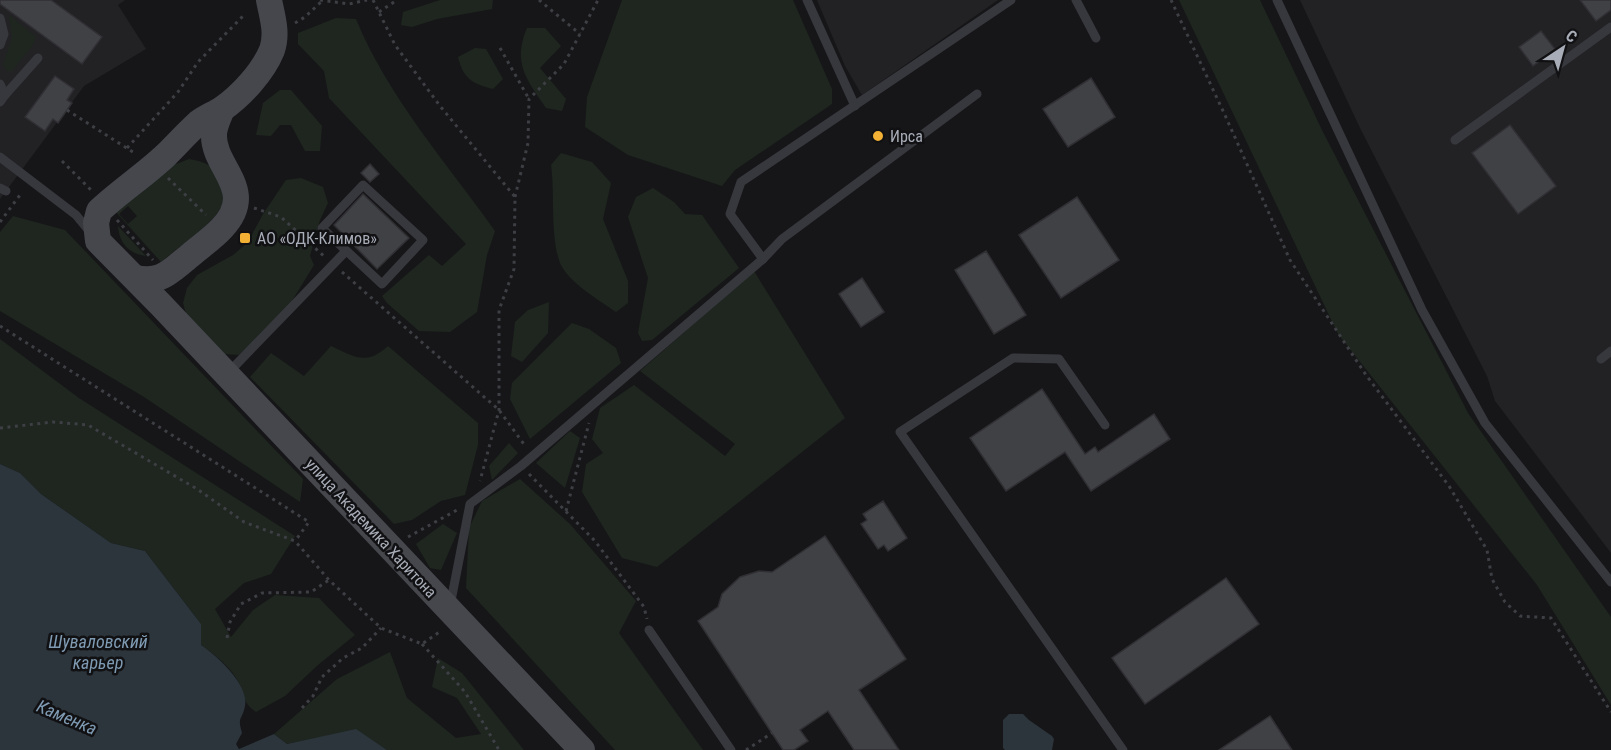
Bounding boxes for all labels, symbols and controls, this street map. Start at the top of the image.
north arrow [1533,18,1593,78]
text: С [1562,26,1581,47]
place label: Ирса [890,127,923,146]
marker: Ирса [871,129,885,143]
place label: АО «ОДК-Климов» [257,229,377,248]
marker: АО «ОДК-Климов» [238,231,252,245]
street label: улица Академика Харитона [302,454,440,602]
water label: Шуваловский карьер [48,631,148,673]
water label: Каменка [34,695,100,739]

